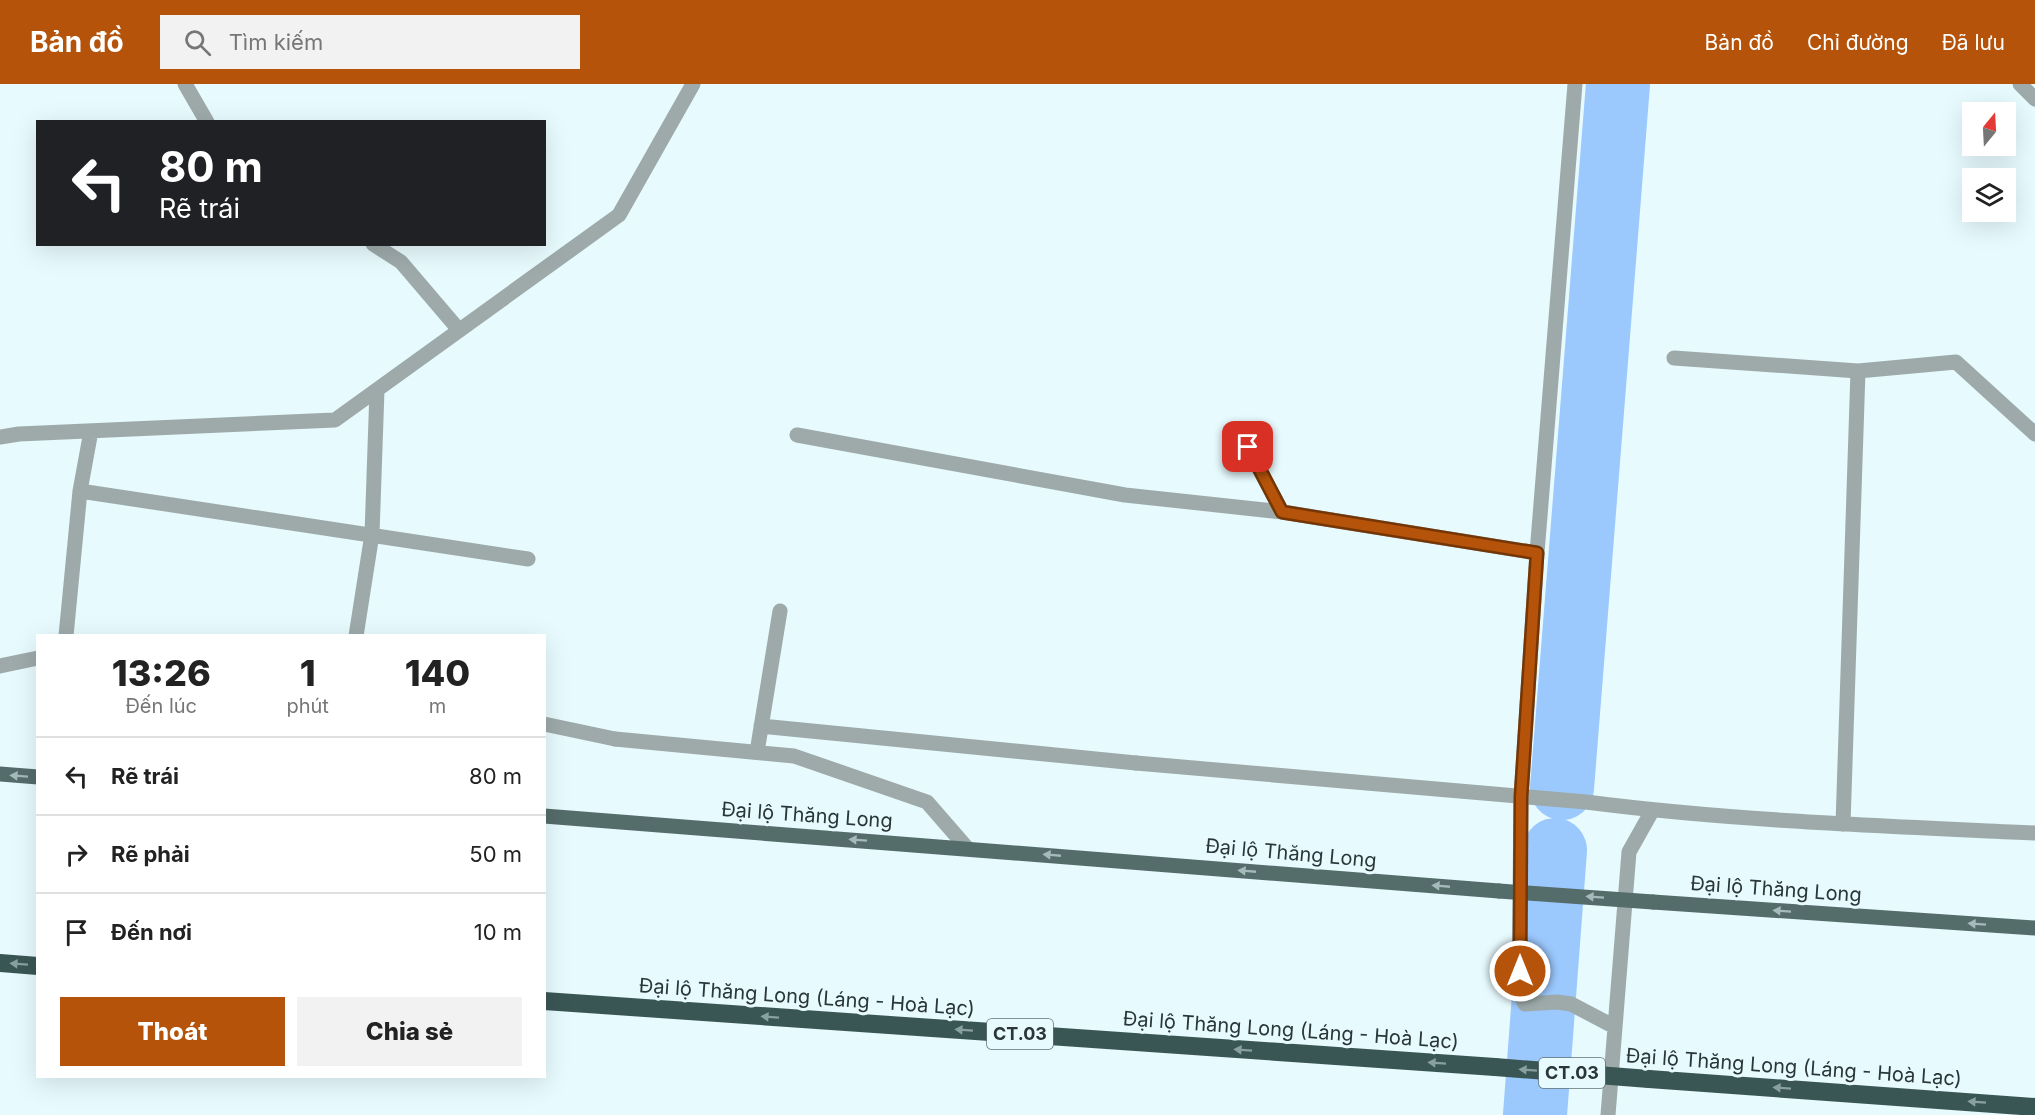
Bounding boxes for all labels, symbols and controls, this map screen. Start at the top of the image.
search box [160,15,580,69]
text: Bản đồ [30,25,124,59]
icon: search [181,26,214,59]
text: Tìm kiếm [229,29,323,55]
text: Bản đồ [1705,30,1774,55]
text: Chỉ đường [1807,30,1909,55]
text: Đã lưu [1942,30,2005,55]
north arrow [1962,102,2016,156]
map controls [1962,102,2016,222]
text: 80 m [159,141,263,192]
icon: left [60,144,138,222]
button: layers [1962,168,2016,222]
text: Rẽ trái [159,192,240,225]
pin [1222,421,1273,472]
icon: arrive [1231,430,1264,463]
text: 13:26 [112,651,211,695]
text: 1 [300,651,316,695]
text: 140 [405,651,470,695]
text: Đến lúc [125,694,197,718]
text: phút [286,694,329,718]
text: m [429,694,446,718]
icon: left [60,760,93,793]
text: Rẽ trái [111,763,179,789]
text: 80 m [469,763,522,789]
one-way arrow [9,771,28,781]
street label: Đại lộ Thăng Long [721,797,893,833]
street label: Đại lộ Thăng Long [1204,834,1378,872]
one-way arrow [848,835,867,845]
icon: right [60,838,93,871]
text: Rẽ phải [111,841,190,867]
text: 50 m [469,841,522,867]
one-way arrow [1043,850,1062,860]
one-way arrow [1237,866,1256,875]
street label: Đại lộ Thăng Long [1690,871,1862,907]
one-way arrow [1431,881,1450,891]
one-way arrow [1585,893,1604,902]
one-way arrow [1773,906,1792,915]
icon: arrive [60,916,93,949]
text: Đến nơi [111,919,192,945]
text: 10 m [474,919,522,945]
one-way arrow [1967,919,1986,928]
position arrow [1488,939,1552,1003]
one-way arrow [9,959,28,969]
street label: Đại lộ Thăng Long (Láng - Hoà Lạc) [638,973,976,1021]
button: Thoát [60,997,285,1066]
button: Chia sẻ [297,997,522,1066]
street label: Đại lộ Thăng Long (Láng - Hoà Lạc) [1122,1006,1460,1054]
one-way arrow [760,1012,779,1021]
road number: CT.03 [987,1019,1053,1049]
one-way arrow [955,1025,974,1035]
street label: Đại lộ Thăng Long (Láng - Hoà Lạc) [1625,1043,1963,1091]
one-way arrow [1233,1045,1252,1054]
one-way arrow [1428,1058,1447,1068]
road number: CT.03 [1539,1058,1605,1088]
one-way arrow [1518,1065,1537,1074]
one-way arrow [1773,1084,1792,1093]
one-way arrow [1967,1098,1986,1107]

